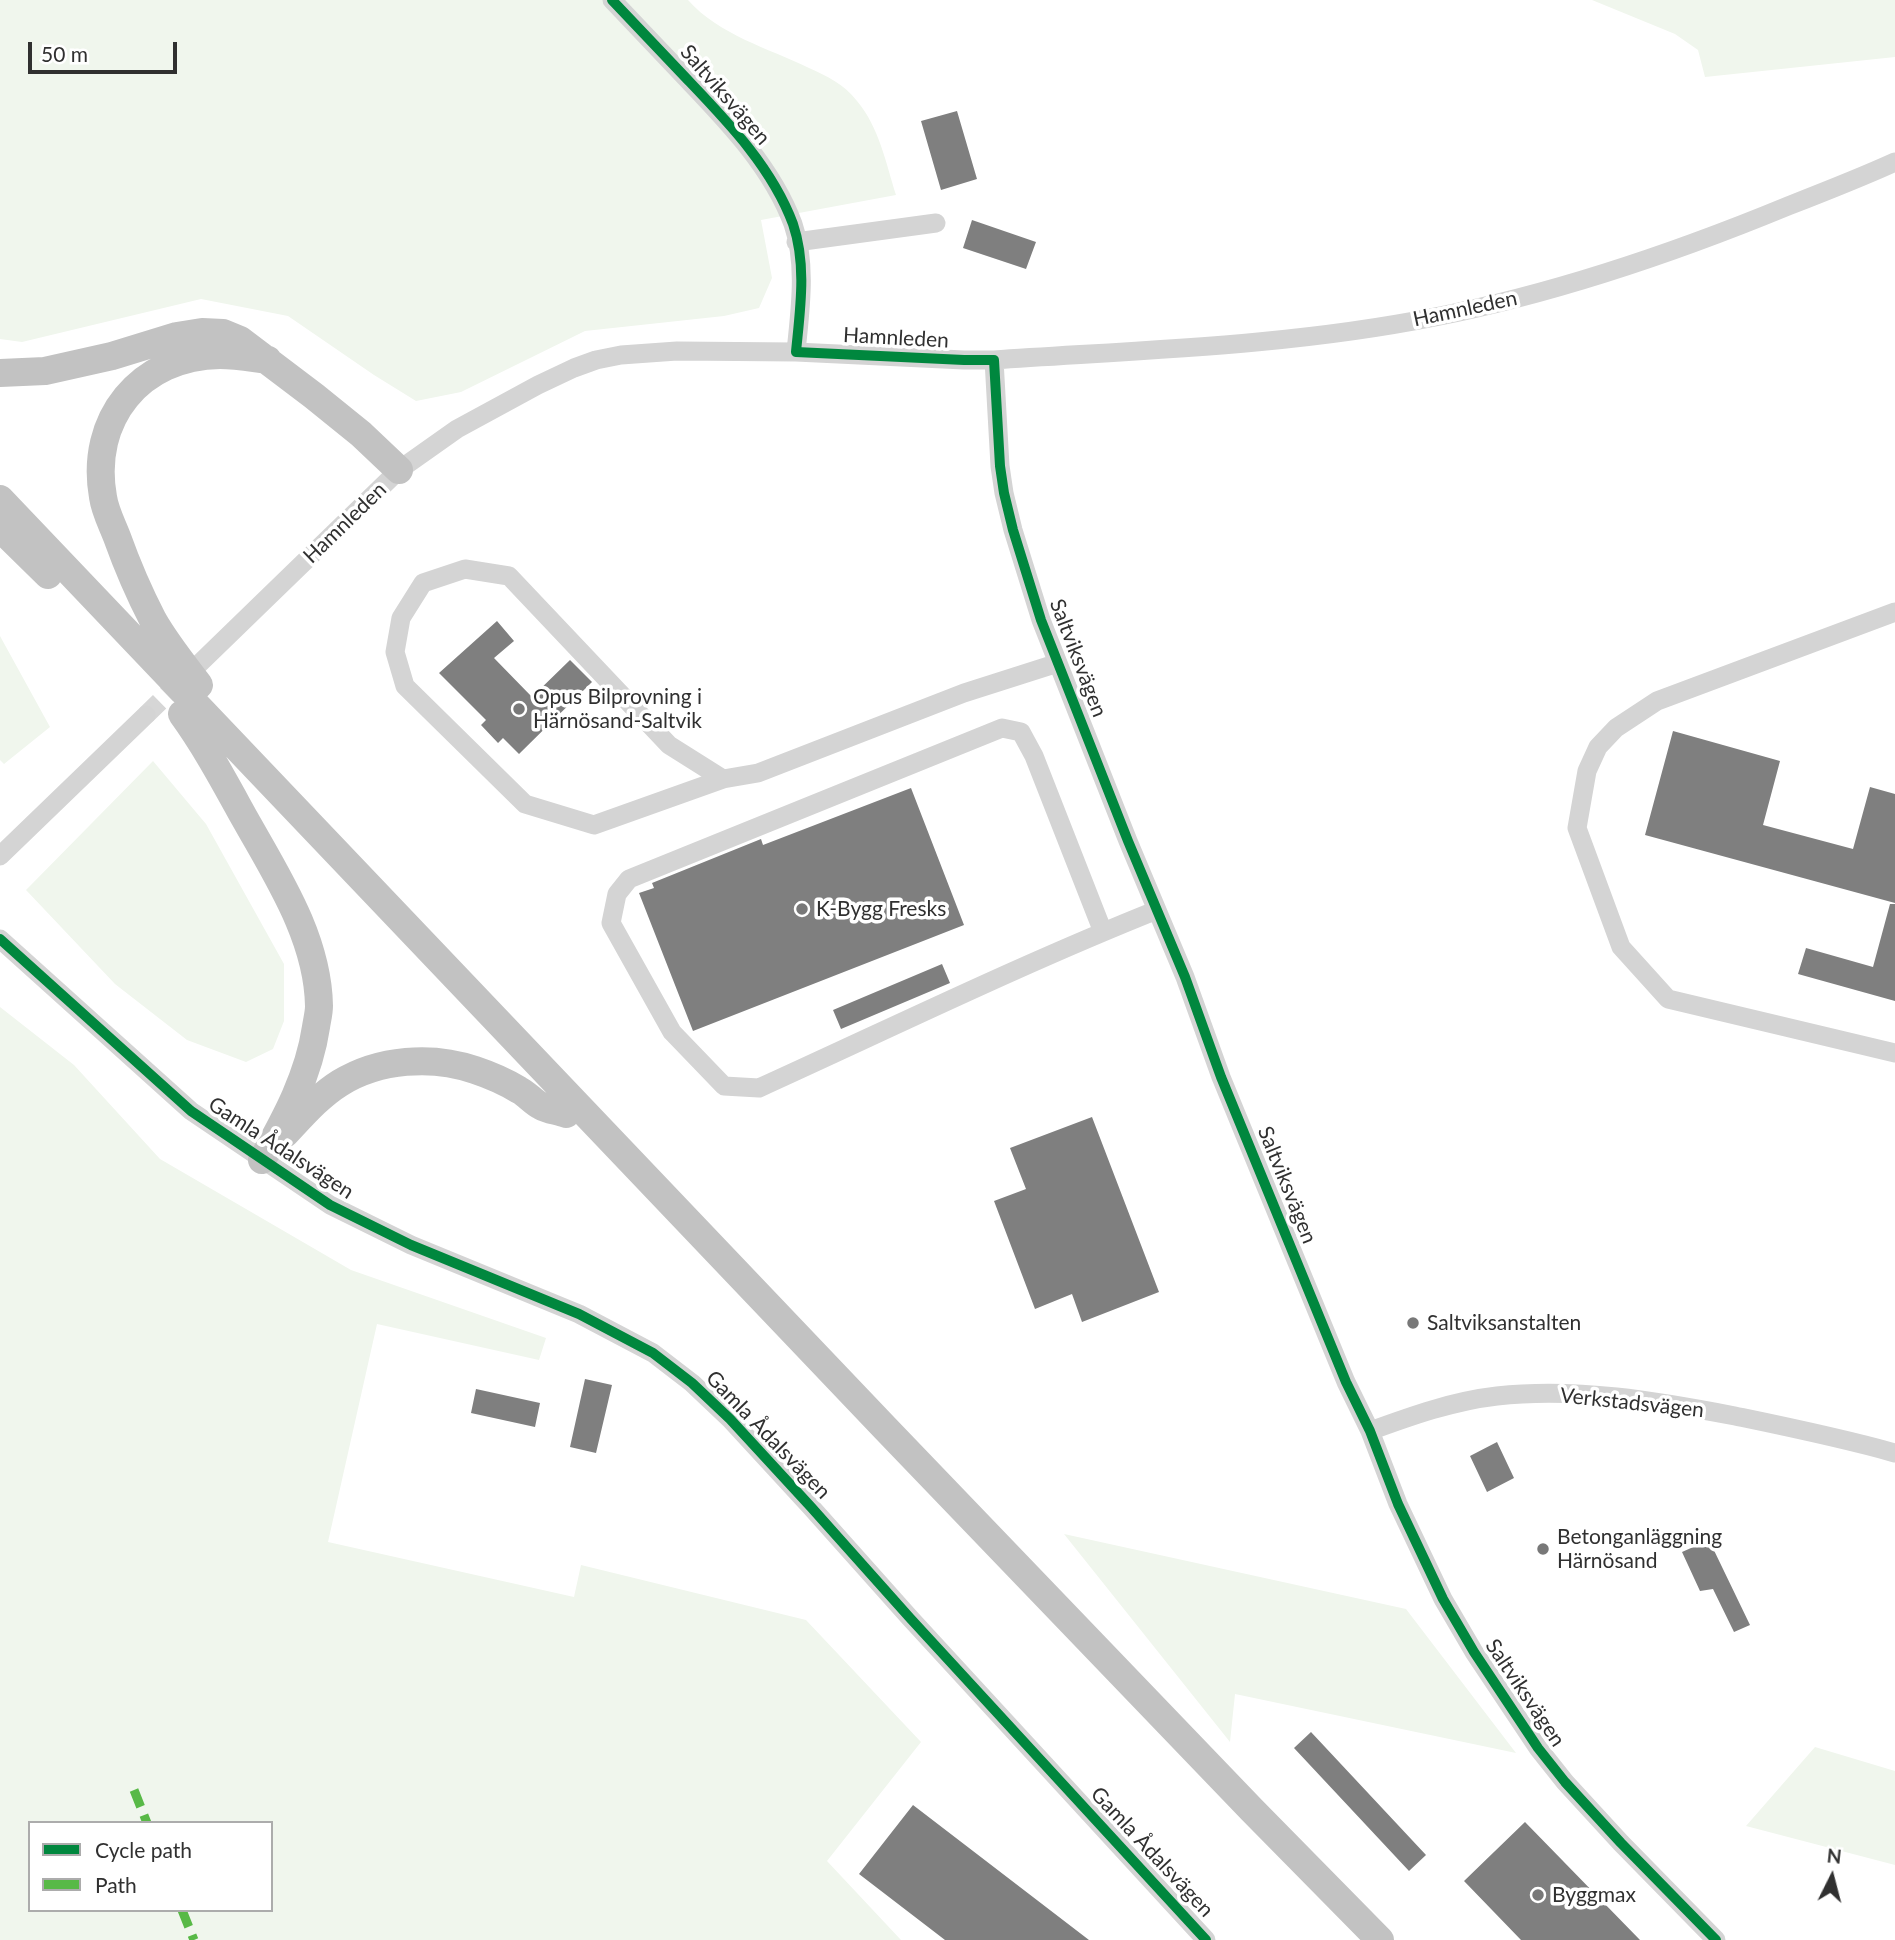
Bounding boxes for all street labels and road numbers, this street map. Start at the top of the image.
street label: Saltviksvägen [675,40,775,150]
street label: Hamnleden [1411,286,1519,332]
street label: Hamnleden [843,323,949,353]
street label: Hamnleden [298,477,392,569]
street label: Saltviksvägen [1044,595,1112,721]
street label: Gamla Ådalsvägen [204,1092,358,1204]
street label: Saltviksvägen [1252,1123,1322,1247]
street label: Gamla Ådalsvägen [700,1366,836,1504]
street label: Verkstadsvägen [1559,1383,1705,1423]
street label: Saltviksvägen [1480,1634,1570,1752]
street label: Gamla Ådalsvägen [1085,1782,1219,1922]

